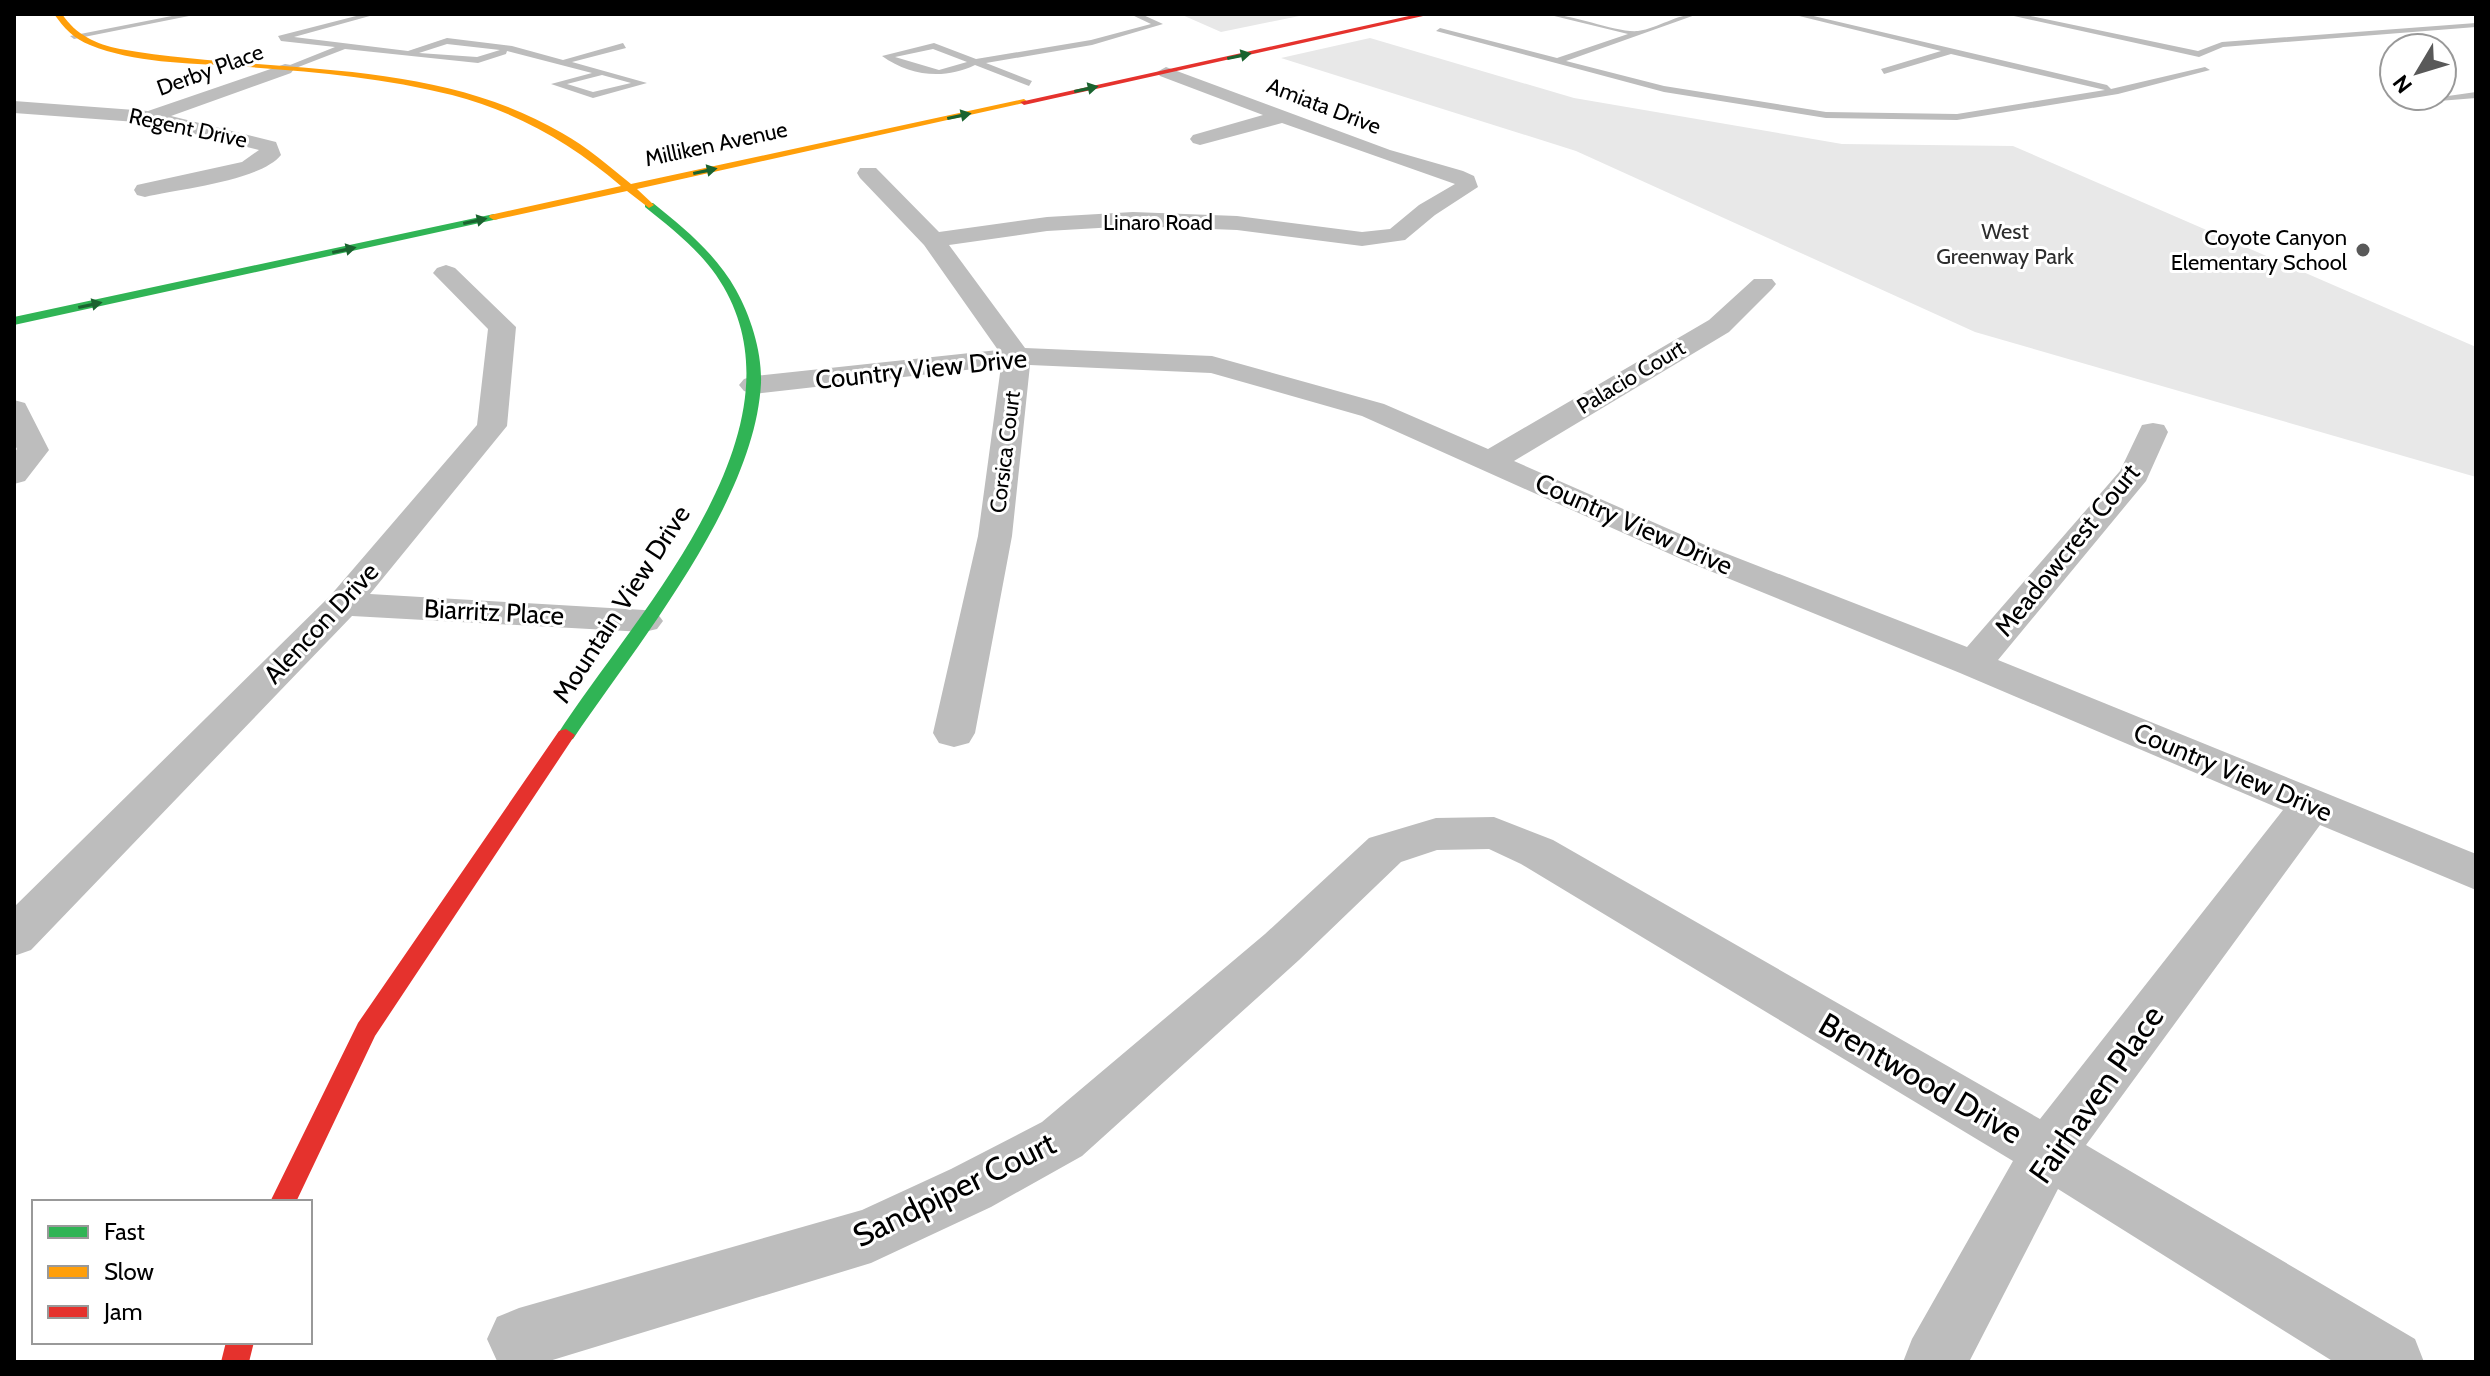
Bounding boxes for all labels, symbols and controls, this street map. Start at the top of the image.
north arrow [2378,32,2458,112]
street label: Derby Place [153,38,267,102]
one-way arrow [1227,49,1252,62]
text: N [2387,70,2418,98]
street label: Amiata Drive [1263,72,1385,140]
one-way arrow [1074,82,1099,95]
street label: Regent Drive [126,102,250,154]
one-way arrow [947,109,972,122]
street label: Milliken Avenue [642,116,790,172]
one-way arrow [693,164,718,177]
street label: Linaro Road [1103,209,1213,236]
one-way arrow [463,214,488,227]
park label: West Greenway Park [1936,218,2074,270]
place label: Coyote Canyon Elementary School [2171,224,2348,276]
marker: Coyote Canyon Elementary School [2354,241,2372,259]
one-way arrow [332,243,357,256]
one-way arrow [78,298,103,311]
street label: Palacio Court [1572,334,1691,420]
street label: Country View Drive [814,342,1028,396]
street label: Corsica Court [984,389,1026,515]
street label: Meadowcrest Court [1988,457,2147,643]
street label: Country View Drive [1530,466,1738,582]
street label: Mountain View Drive [545,499,697,709]
street label: Alencon Drive [257,556,385,690]
street label: Biarritz Place [423,592,565,632]
street label: Country View Drive [2129,716,2337,828]
street label: Fairhaven Place [2020,998,2172,1190]
street label: Brentwood Drive [1812,1004,2030,1152]
street label: Sandpiper Court [846,1123,1062,1255]
legend [32,1200,312,1344]
text: Fast [104,1217,145,1246]
text: Slow [104,1257,154,1286]
text: Jam [103,1297,142,1326]

